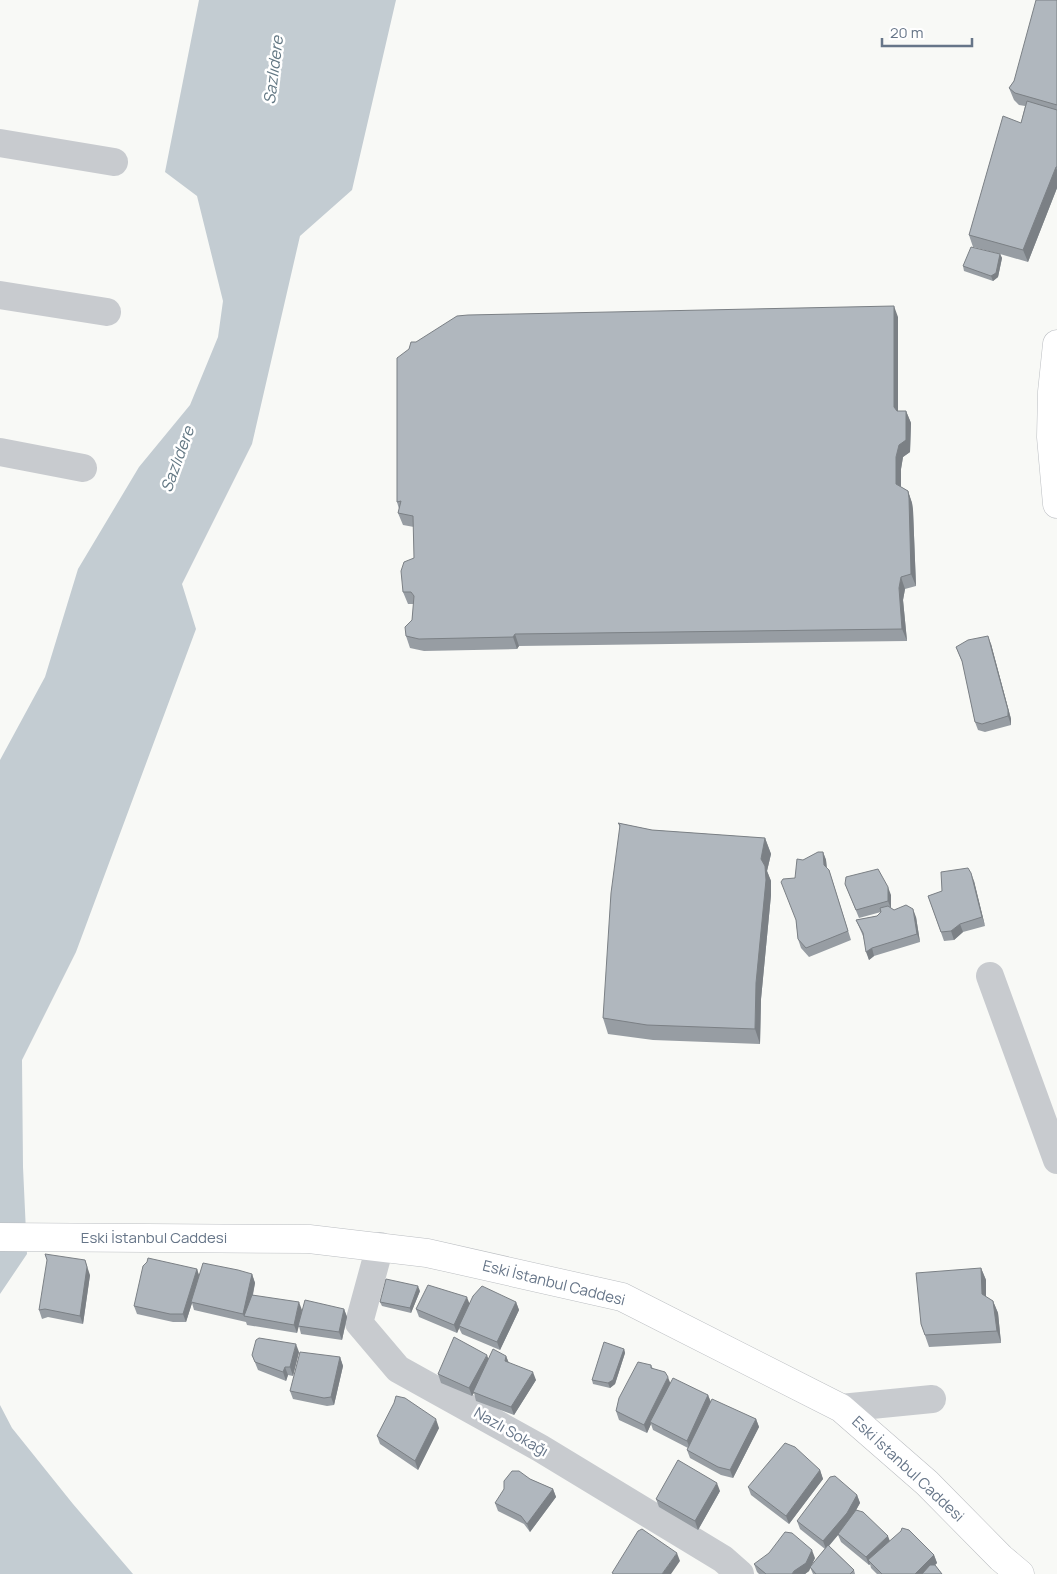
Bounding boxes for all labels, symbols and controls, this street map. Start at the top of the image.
scale bar [882,15,972,47]
text: 20 m [890,22,923,43]
water label: Sazlıdere [258,33,288,105]
water label: Sazlıdere [155,422,200,495]
street label: Eski İstanbul Caddesi [81,1227,227,1248]
street label: Eski İstanbul Caddesi [481,1255,628,1310]
street label: Nazlı Sokağı [470,1402,552,1461]
street label: Eski İstanbul Caddesi [848,1411,969,1526]

